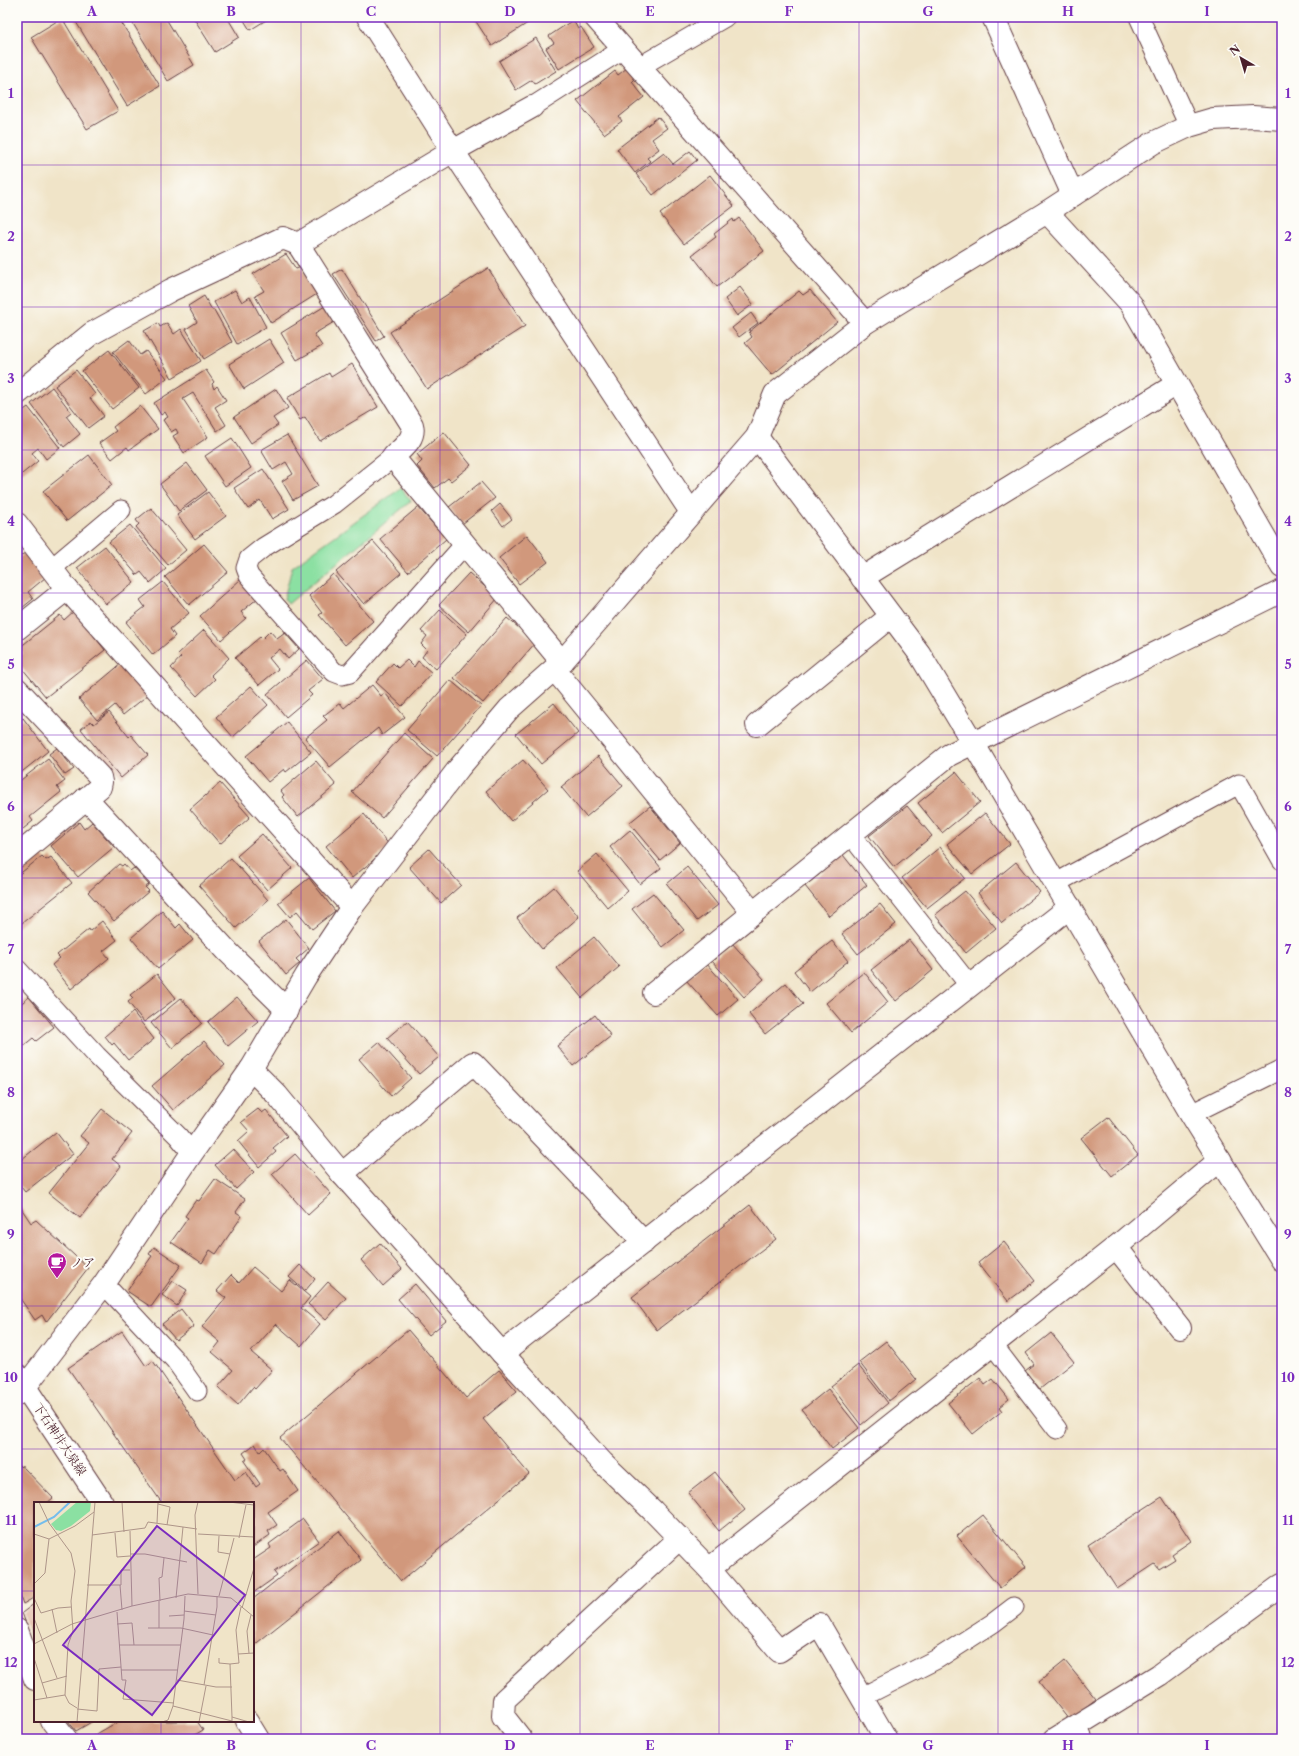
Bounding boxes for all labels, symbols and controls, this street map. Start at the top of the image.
text: A [86,3,98,19]
text: B [226,3,236,19]
text: C [366,3,376,19]
text: D [504,3,516,19]
text: E [645,3,655,19]
text: F [785,3,794,19]
text: G [922,3,934,19]
text: H [1062,3,1074,19]
text: I [1204,3,1210,19]
north arrow [1221,38,1261,78]
text: N [1227,41,1243,59]
text: 1 [8,85,14,101]
text: 1 [1285,85,1291,101]
text: 2 [7,228,15,244]
text: 2 [1284,228,1292,244]
text: 3 [7,370,15,386]
text: 3 [1284,370,1292,386]
text: 4 [7,513,15,529]
text: 4 [1284,513,1292,529]
text: 5 [7,656,15,672]
text: 5 [1284,656,1292,672]
text: 6 [7,798,15,814]
text: 6 [1284,798,1292,814]
text: 7 [8,941,15,957]
text: 7 [1285,941,1292,957]
text: 8 [7,1084,15,1100]
text: 8 [1284,1084,1292,1100]
text: 9 [7,1226,15,1242]
text: 9 [1284,1226,1292,1242]
cafe icon: ノア [46,1251,68,1279]
place label: ノア [71,1255,95,1270]
text: 10 [4,1369,18,1385]
text: 10 [1281,1369,1295,1385]
street label: 下石神井大泉線 [30,1400,90,1478]
inset map [34,1502,254,1722]
text: 11 [5,1512,17,1528]
text: 11 [1282,1512,1294,1528]
text: 12 [4,1654,18,1670]
text: 12 [1281,1654,1295,1670]
text: A [86,1737,98,1753]
text: B [226,1737,236,1753]
text: C [366,1737,376,1753]
text: D [504,1737,516,1753]
text: E [645,1737,655,1753]
text: F [785,1737,794,1753]
text: G [922,1737,934,1753]
text: H [1062,1737,1074,1753]
text: I [1204,1737,1210,1753]

